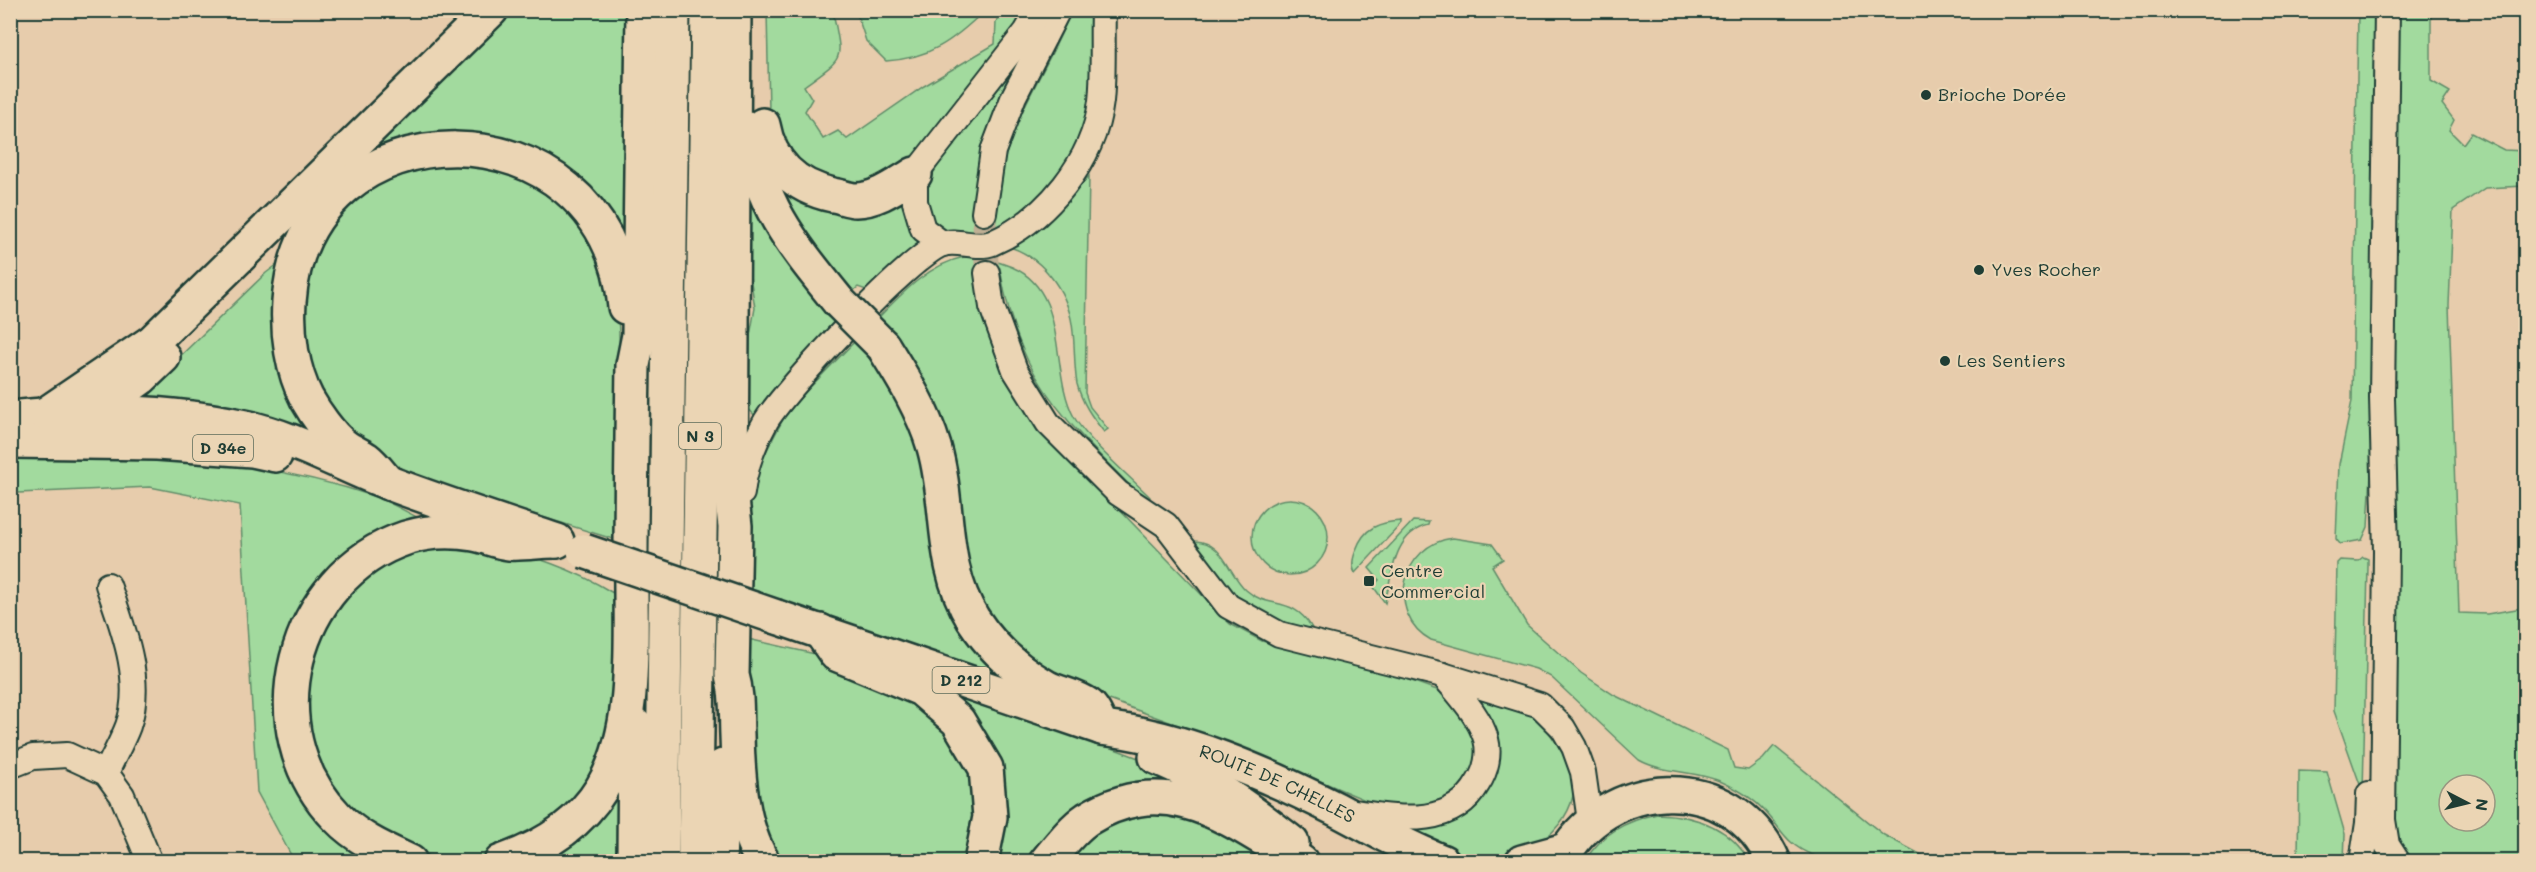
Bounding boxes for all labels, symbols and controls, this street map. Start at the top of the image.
place label: Brioche Dorée [1938,82,2066,106]
marker: Brioche Dorée [1919,88,1933,102]
place label: Yves Rocher [1991,257,2101,281]
marker: Yves Rocher [1972,263,1986,277]
place label: Les Sentiers [1957,348,2066,372]
marker: Les Sentiers [1938,354,1952,368]
road number: N 3 [679,423,721,449]
road number: D 34e [193,435,253,461]
place label: Centre Commercial [1381,558,1485,603]
marker: Centre Commercial [1362,574,1376,588]
road number: D 212 [932,667,990,693]
street label: ROUTE DE CHELLES [1196,738,1360,828]
north arrow [2437,773,2497,833]
text: N [2471,798,2494,812]

